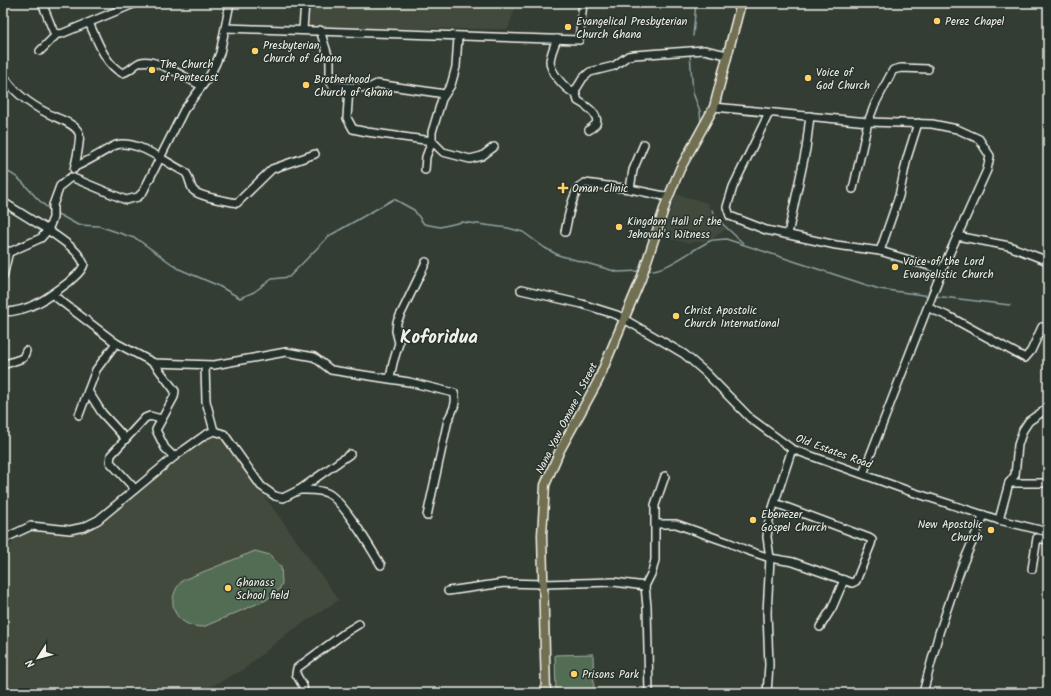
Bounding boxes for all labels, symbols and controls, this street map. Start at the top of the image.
place label: Evangelical Presbyterian Church Ghana [576,13,688,44]
place label: Perez Chapel [945,13,1005,31]
marker: Perez Chapel [932,16,942,26]
marker: Evangelical Presbyterian Church Ghana [563,22,573,32]
place label: Presbyterian Church of Ghana [263,37,342,68]
marker: Presbyterian Church of Ghana [250,46,260,56]
place label: The Church of Pentecost [160,56,219,87]
place label: Voice of God Church [816,64,870,95]
marker: The Church of Pentecost [147,65,157,75]
place label: Brotherhood Church of Ghana [314,71,393,102]
marker: Voice of God Church [803,73,813,83]
marker: Brotherhood Church of Ghana [301,80,311,90]
place label: Oman Clinic [572,180,628,198]
marker: Oman Clinic [557,182,569,194]
place label: Kingdom Hall of the Jehovah's Witness [627,213,722,244]
marker: Kingdom Hall of the Jehovah's Witness [614,222,624,232]
place label: Voice of the Lord Evangelistic Church [903,253,994,284]
marker: Voice of the Lord Evangelistic Church [890,262,900,272]
place label: Christ Apostolic Church International [684,302,780,333]
marker: Christ Apostolic Church International [671,311,681,321]
district label: Koforidua [400,323,478,353]
street label: Nana Yaw Omane I Street [531,359,603,477]
street label: Old Estates Road [793,430,875,474]
place label: Ebenezer Gospel Church [761,506,827,537]
marker: Ebenezer Gospel Church [748,515,758,525]
place label: New Apostolic Church [918,516,983,547]
marker: New Apostolic Church [986,525,996,535]
place label: Ghanass School field [236,574,289,605]
marker: Ghanass School field [223,583,233,593]
north arrow [18,638,58,678]
text: N [21,655,40,671]
place label: Prisons Park [582,666,640,684]
marker: Prisons Park [569,669,579,679]

